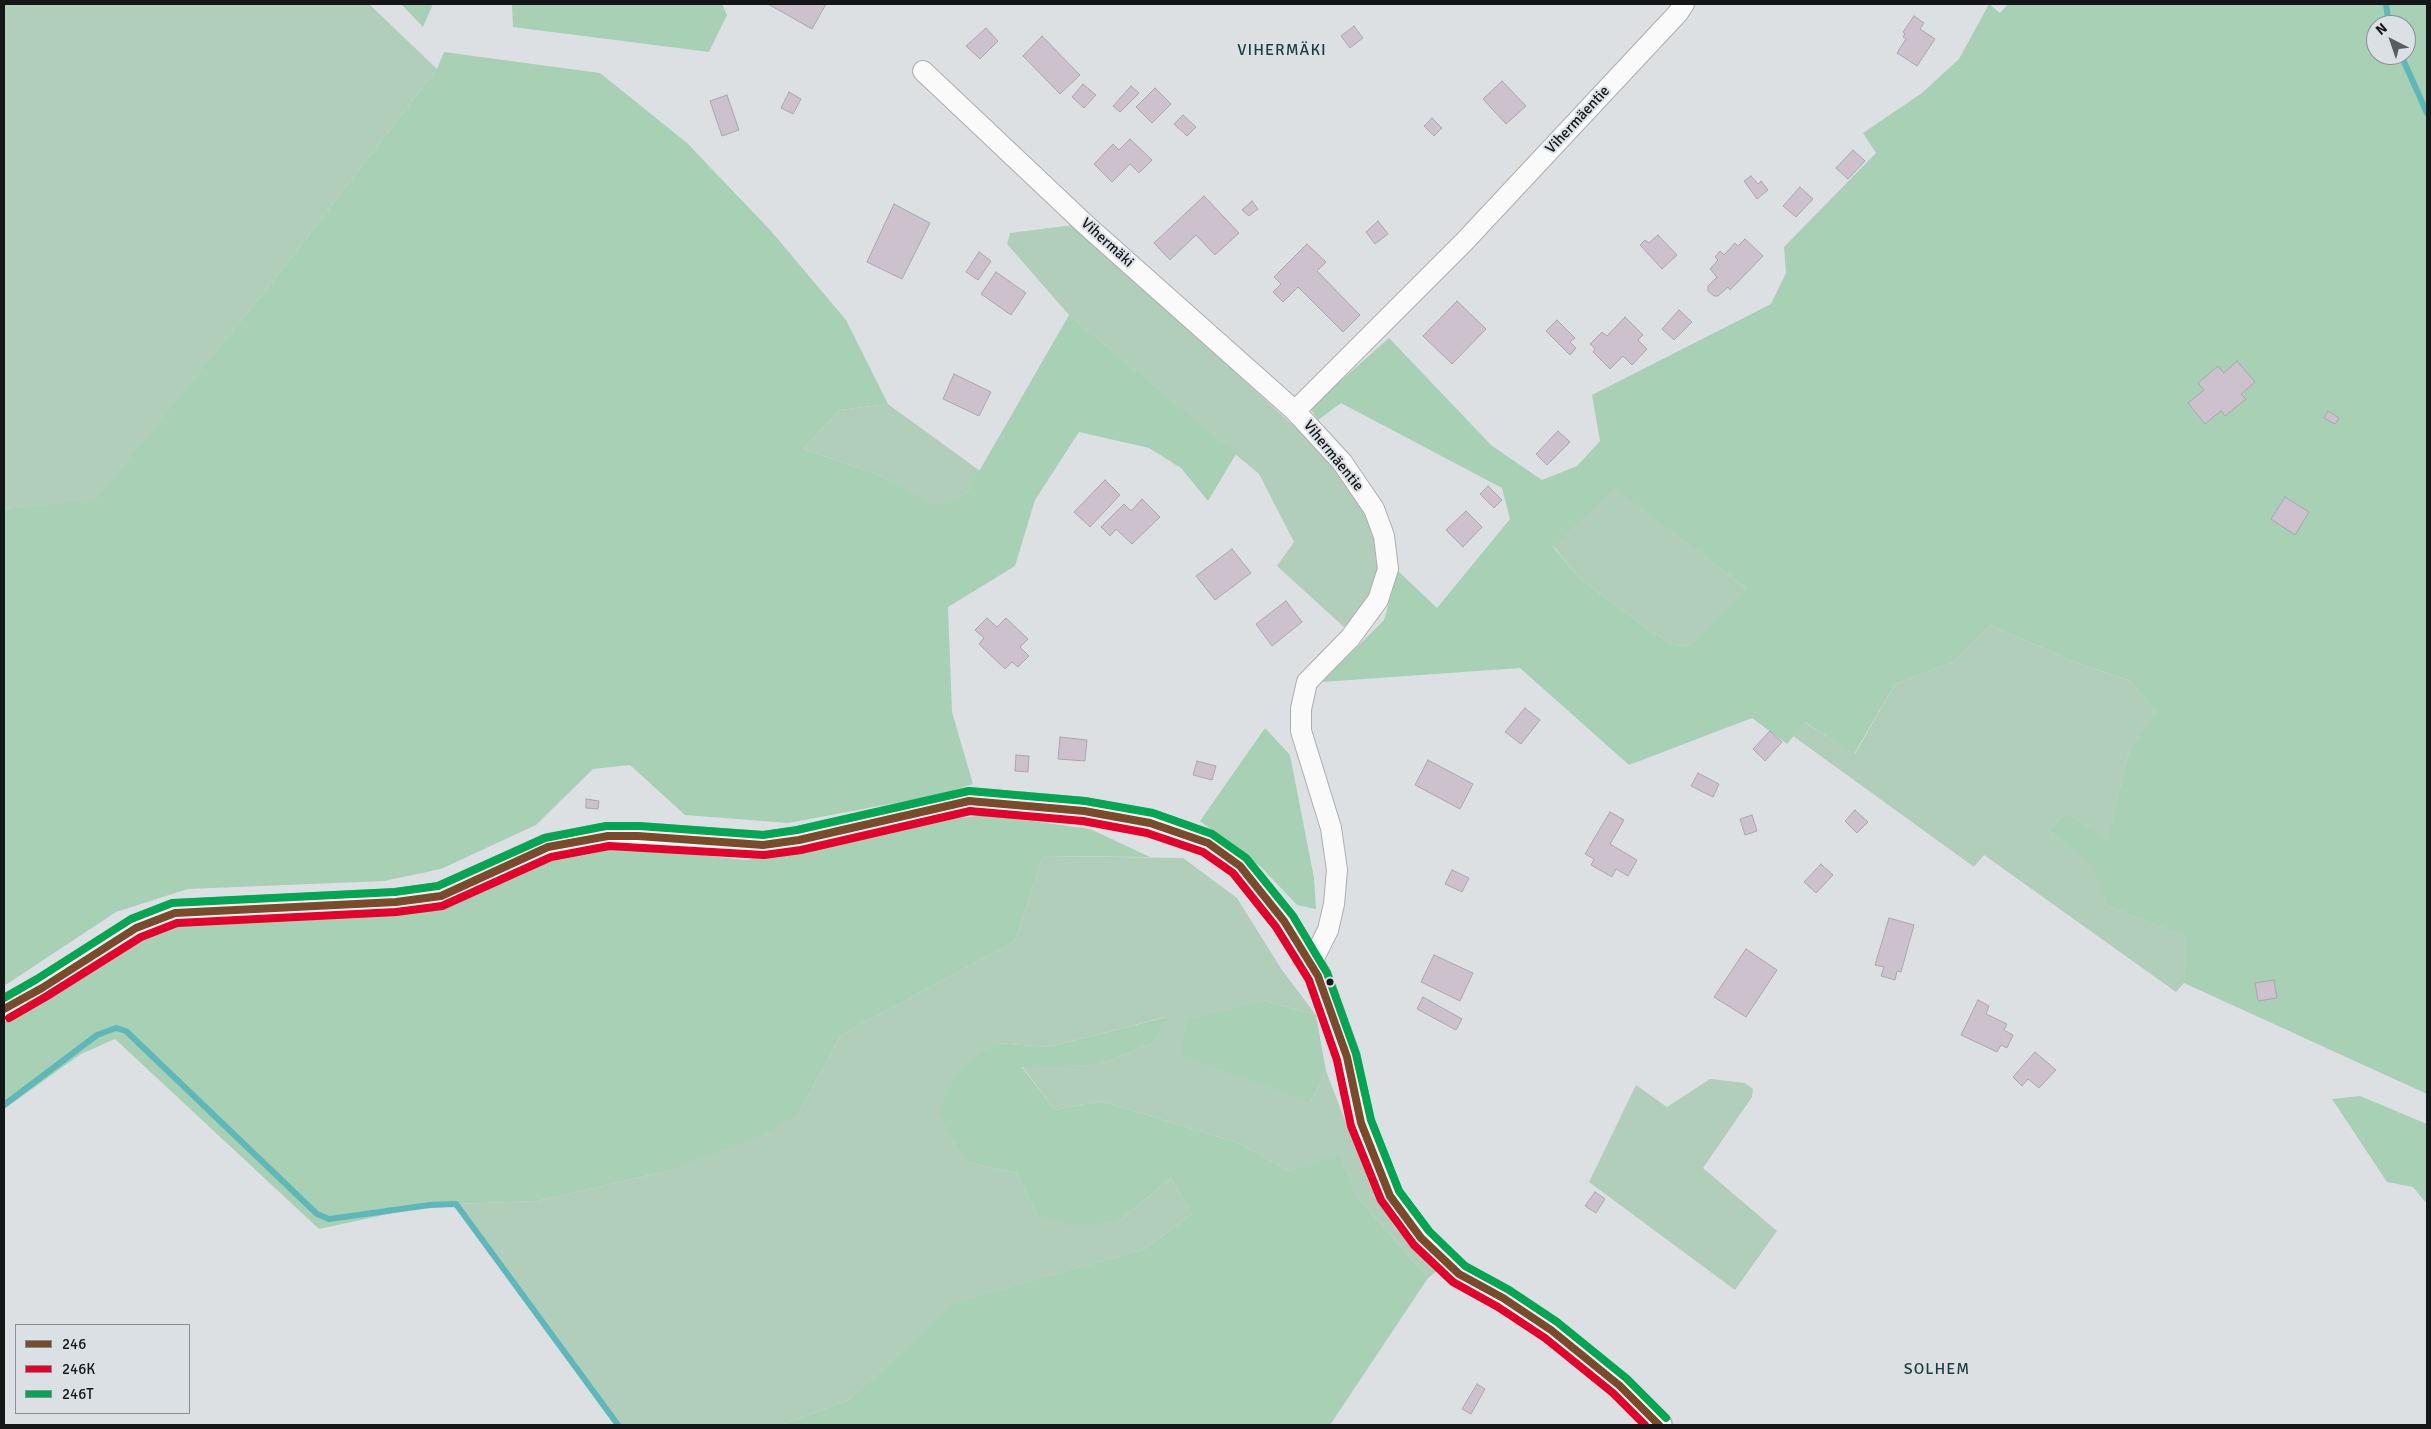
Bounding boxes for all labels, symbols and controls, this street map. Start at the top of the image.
north arrow [2366,15,2416,65]
text: N [2372,19,2391,39]
district label: VIHERMÄKI [1236,41,1328,61]
street label: Vihermäentie [1542,82,1614,158]
street label: Vihermäki [1077,215,1137,271]
street label: Vihermäentie [1299,417,1367,495]
unlabelled marker [1325,977,1335,987]
legend [15,1324,190,1414]
text: 246 [62,1335,86,1353]
text: 246K [62,1360,95,1378]
district label: SOLHEM [1903,1360,1971,1380]
text: 246T [62,1385,94,1403]

